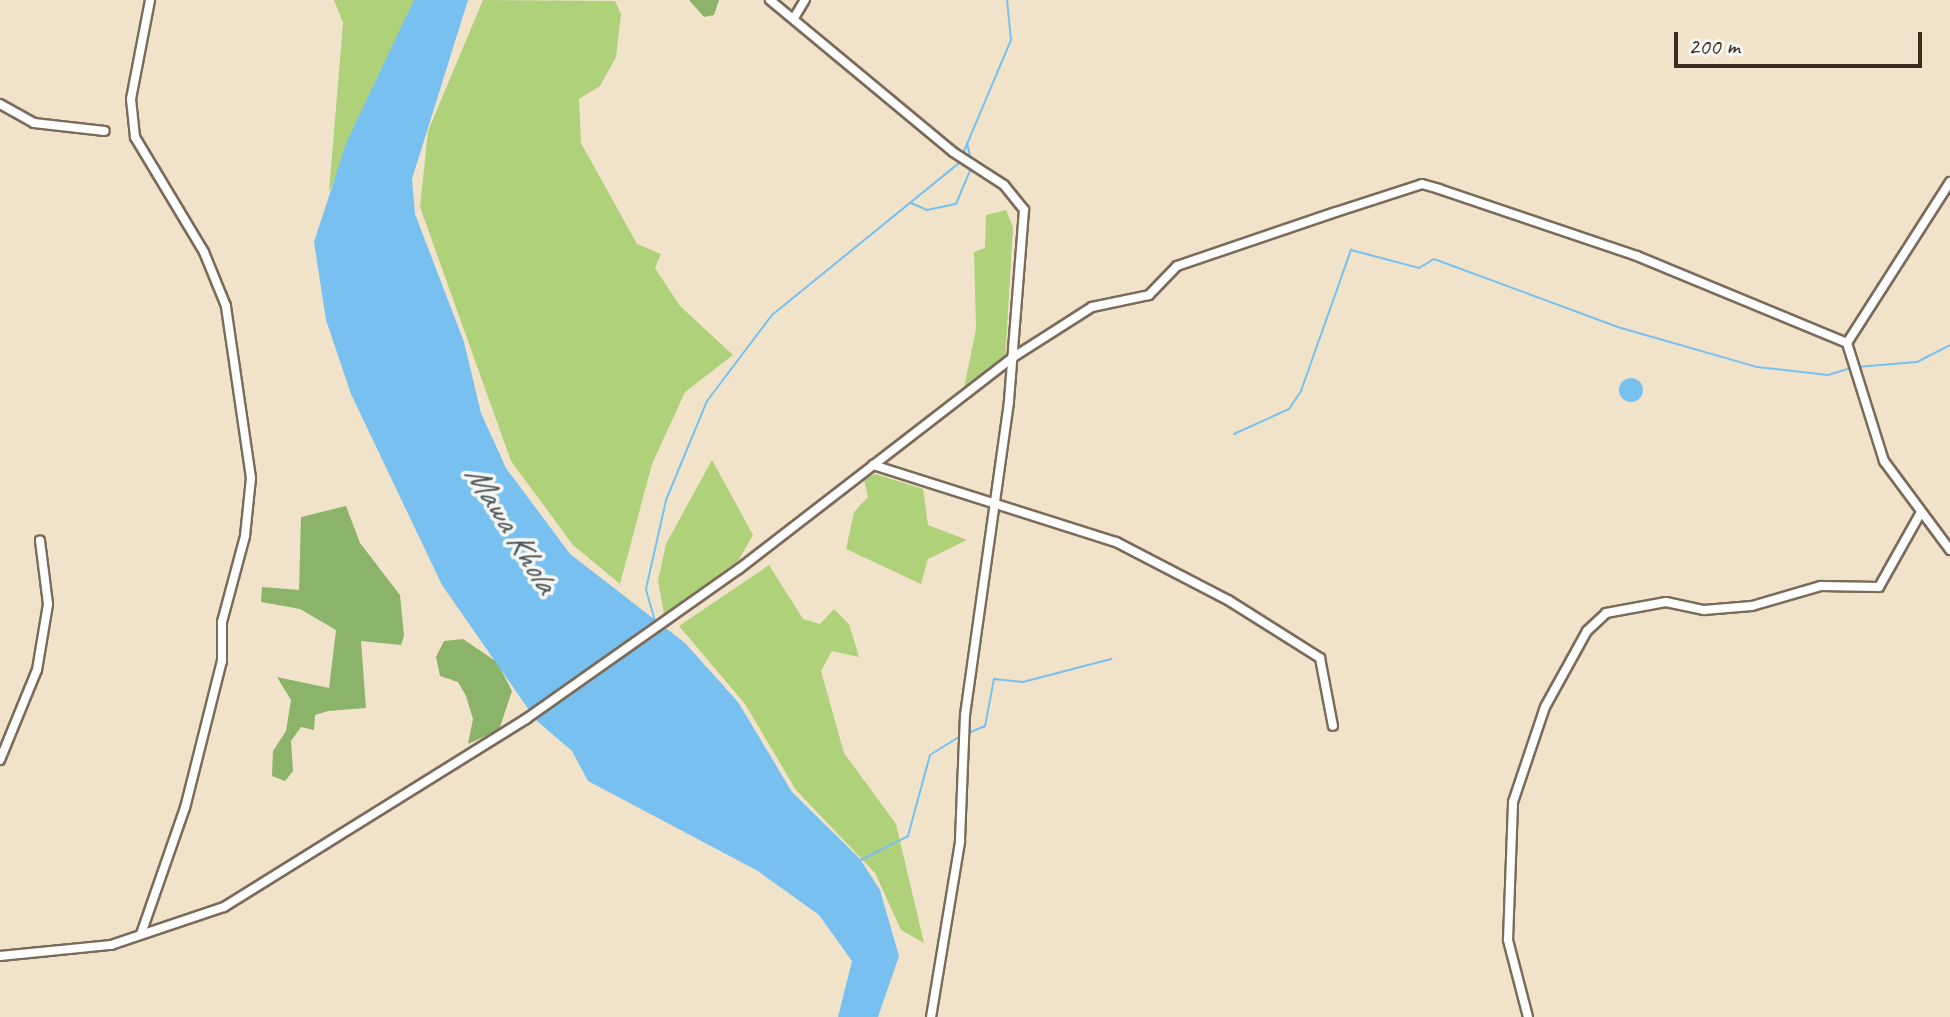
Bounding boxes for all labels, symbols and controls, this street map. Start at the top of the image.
scale bar [1678,16,1926,66]
text: 200 m [1688,31,1740,61]
water label: Mawa Khola [457,457,567,599]

